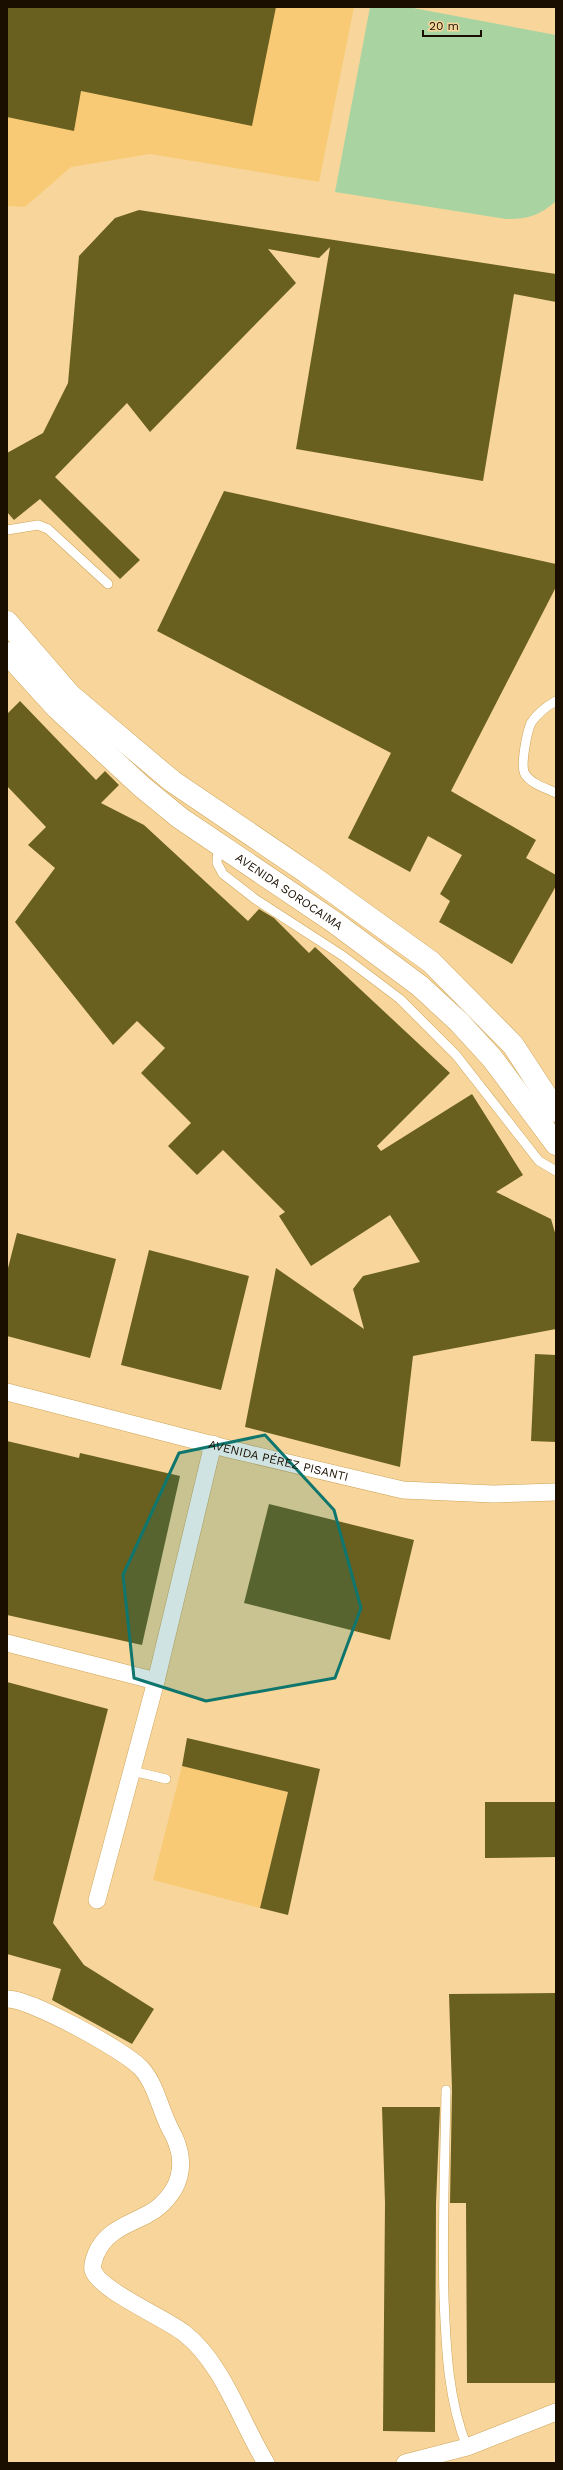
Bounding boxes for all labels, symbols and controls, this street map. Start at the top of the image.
scale bar [423,12,481,38]
text: 20 m [429,19,459,33]
street label: AVENIDA SOROCAIMA [233,850,345,933]
street label: AVENIDA PÉREZ PISANTI [207,1437,350,1484]

